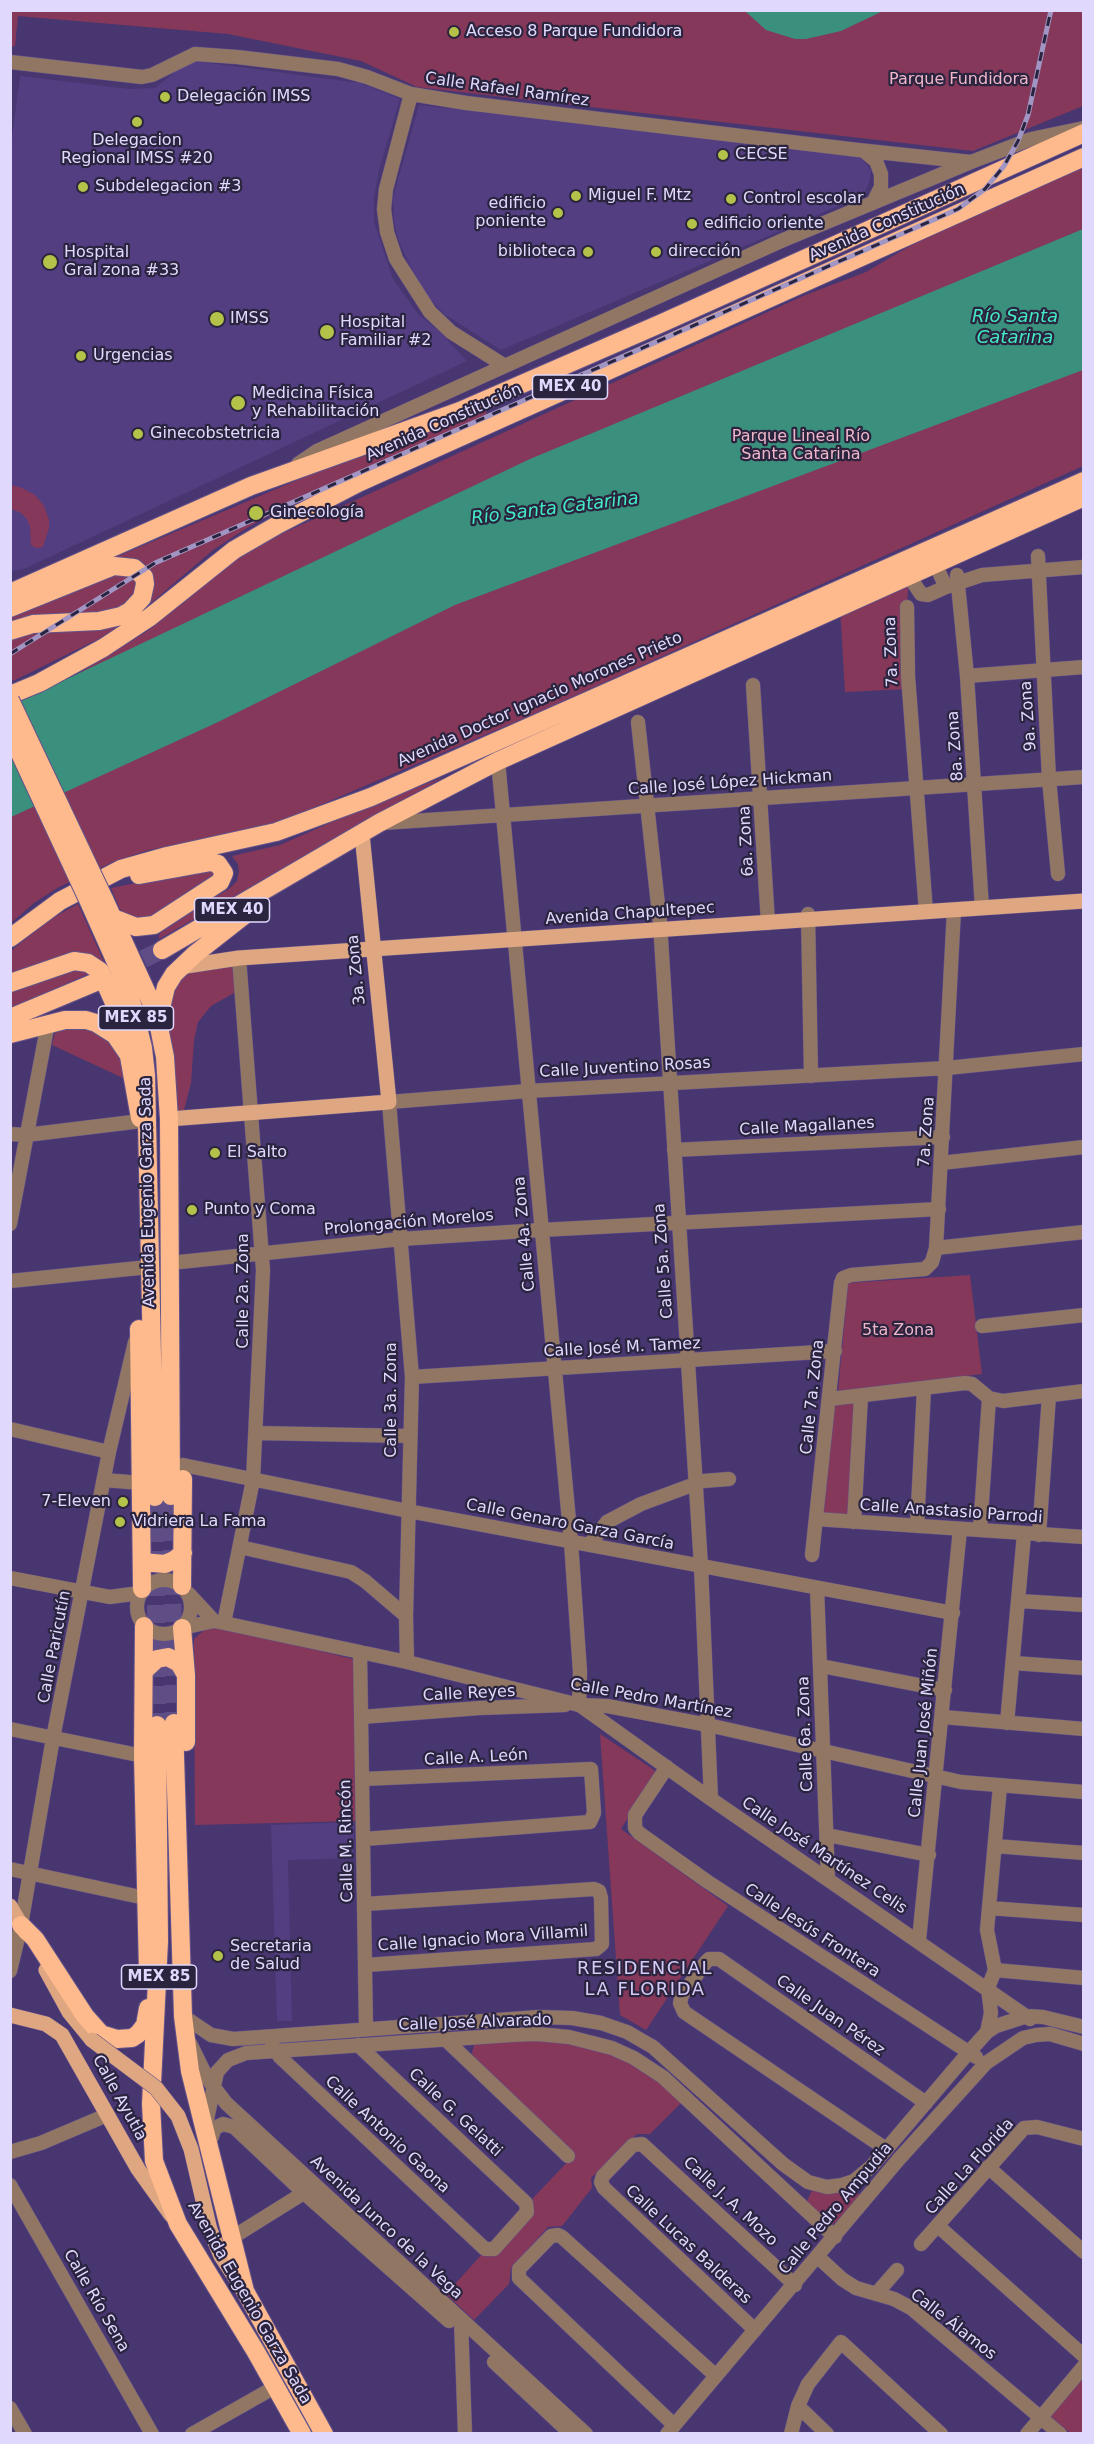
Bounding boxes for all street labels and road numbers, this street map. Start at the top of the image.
street label: Calle Rafael Ramírez [424,69,590,111]
street label: Avenida Constitución [806,180,968,266]
road number: MEX 40 [532,375,608,399]
street label: Avenida Constitución [363,380,525,466]
street label: 7a. Zona [881,616,903,688]
street label: Avenida Doctor Ignacio Morones Prieto [395,628,685,772]
street label: 9a. Zona [1017,680,1041,752]
street label: 8a. Zona [944,710,968,782]
street label: Calle José López Hickman [627,766,833,800]
street label: 6a. Zona [736,805,758,877]
road number: MEX 40 [194,898,270,922]
street label: Avenida Chapultepec [545,899,715,929]
street label: 3a. Zona [344,934,370,1006]
road number: MEX 85 [98,1006,174,1030]
street label: Calle Juventino Rosas [539,1054,711,1082]
street label: Avenida Eugenio Garza Sada [136,1077,160,1307]
street label: 7a. Zona [915,1096,939,1168]
street label: Calle Magallanes [739,1114,875,1140]
street label: Calle 4a. Zona [510,1176,540,1292]
street label: Calle 5a. Zona [650,1203,678,1319]
street label: Prolongación Morelos [323,1206,495,1240]
street label: Calle 2a. Zona [234,1233,254,1349]
street label: Calle José M. Tamez [543,1334,701,1362]
street label: Calle 7a. Zona [797,1338,829,1456]
street label: Calle 3a. Zona [382,1342,402,1458]
street label: Calle Genaro Garza García [464,1495,676,1555]
street label: Calle Anastasio Parrodi [859,1496,1043,1528]
street label: Calle Paricutín [35,1589,75,1705]
street label: Calle Juan José Miñón [906,1647,942,1819]
street label: Calle Pedro Martínez [568,1675,734,1723]
street label: Calle 6a. Zona [794,1676,818,1792]
street label: Calle Reyes [422,1682,516,1706]
street label: Calle A. León [424,1746,528,1770]
street label: Calle M. Rincón [336,1779,358,1903]
street label: Calle José Martínez Celis [738,1793,910,1919]
street label: Calle Jesús Frontera [741,1880,883,1982]
street label: Calle Ignacio Mora Villamil [377,1922,589,1956]
road number: MEX 85 [122,1965,196,1989]
street label: Calle Juan Pérez [772,1971,888,2061]
street label: Calle José Alvarado [398,2011,552,2035]
street label: Calle Ayutla [88,2052,150,2144]
street label: Calle G. Gelatti [404,2065,506,2161]
street label: Calle Antonio Gaona [321,2072,453,2198]
street label: Calle La Florida [922,2115,1018,2219]
street label: Calle Pedro Ampudia [775,2139,897,2279]
street label: Avenida Junco de la Vega [306,2152,466,2304]
street label: Calle J. A. Mozo [679,2153,781,2251]
street label: Calle Lucas Balderas [621,2182,755,2308]
street label: Avenida Eugenio Garza Sada [183,2198,315,2408]
street label: Calle Río Sena [59,2246,133,2356]
street label: Calle Álamos [906,2286,1000,2364]

